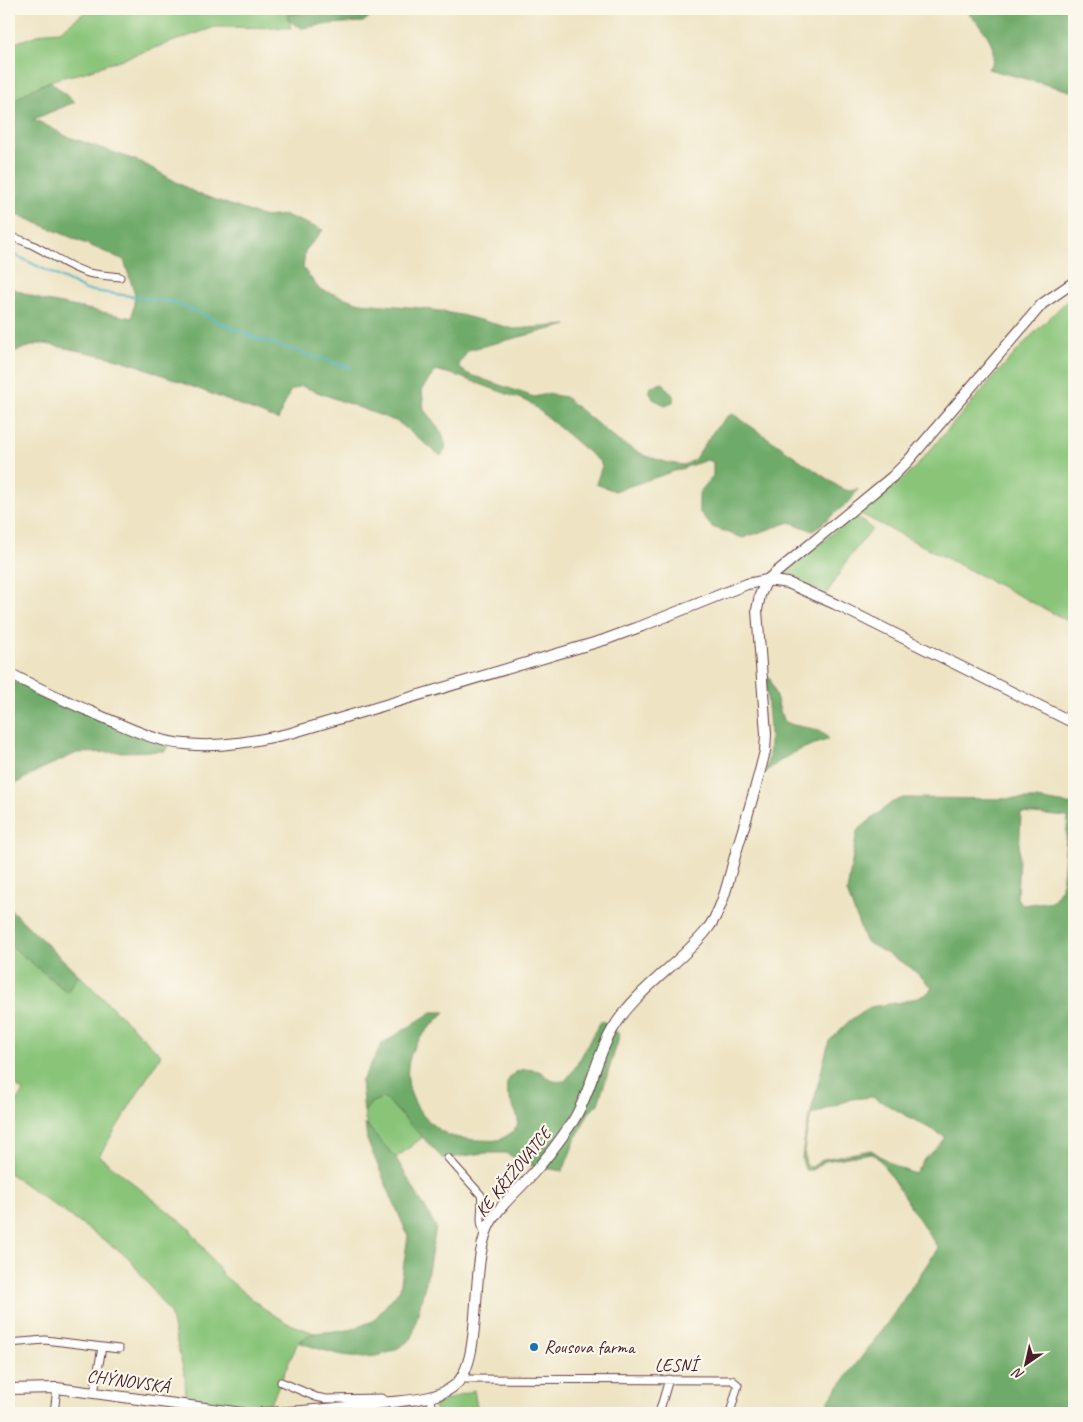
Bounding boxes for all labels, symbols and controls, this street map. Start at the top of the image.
street label: KE KŘIŽOVATCE [470,1121,557,1221]
place label: Rousova farma [544,1336,636,1358]
north arrow [1000,1340,1050,1390]
marker: Rousova farma [528,1341,540,1353]
street label: LESNÍ [655,1354,701,1376]
street label: CHÝNOVSKÁ [86,1364,173,1398]
text: N [1009,1364,1027,1384]

